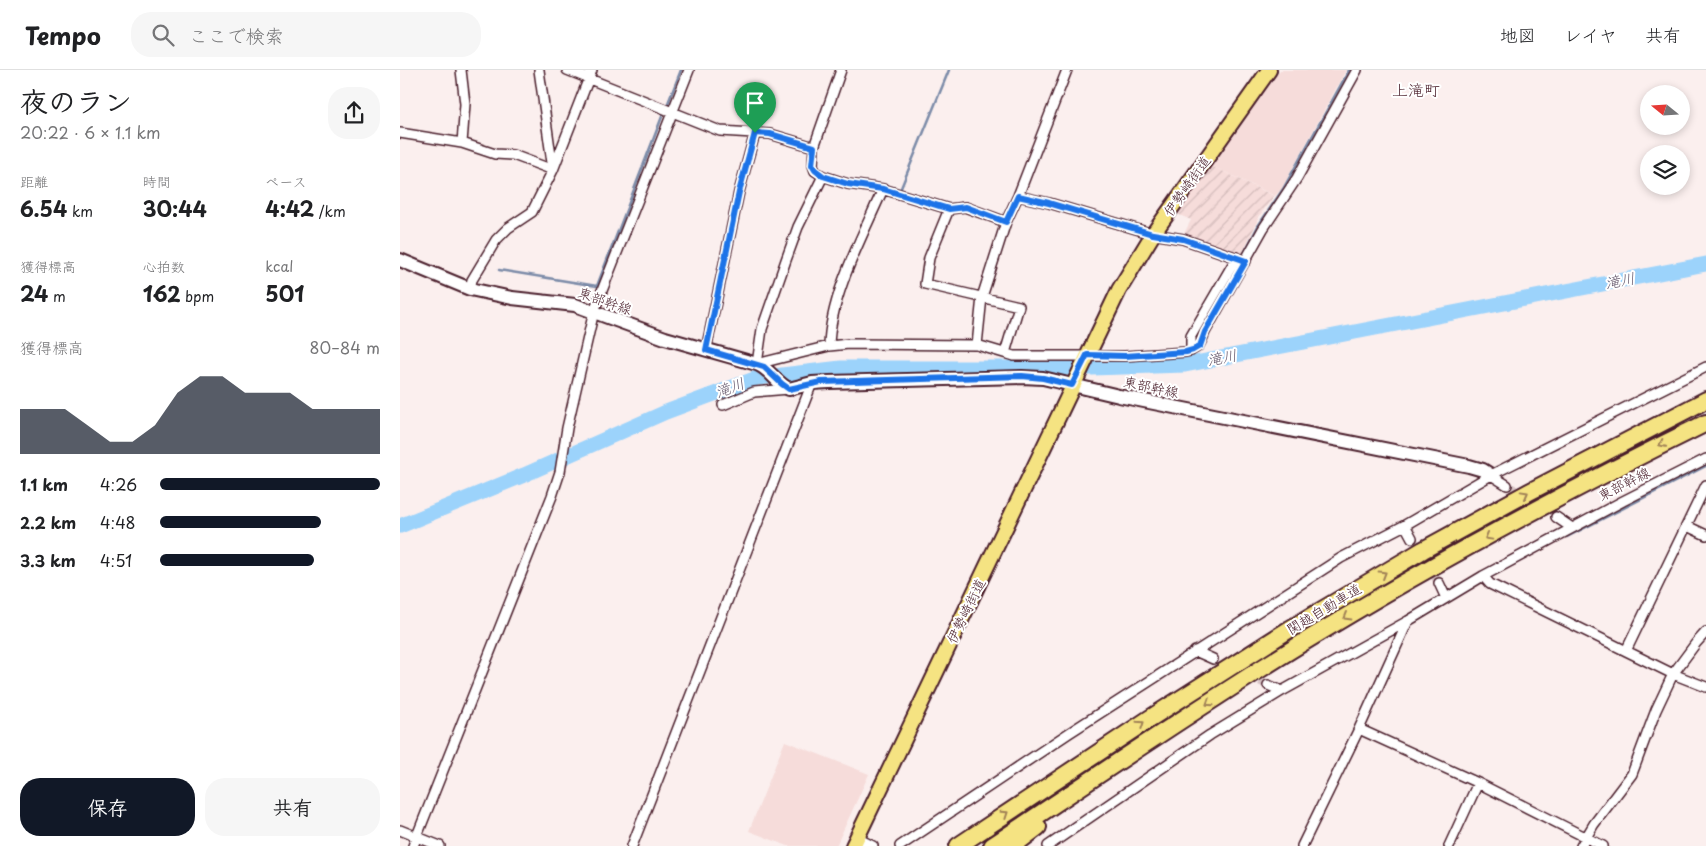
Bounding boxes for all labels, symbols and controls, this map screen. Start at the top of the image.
search box [131,12,481,57]
text: Tempo [25,17,101,53]
icon: search [149,21,177,49]
text: ここで検索 [189,21,284,49]
text: 地図 [1500,21,1536,48]
text: レイヤ [1564,21,1617,48]
text: 共有 [1645,21,1681,48]
district label: 上滝町 [1392,77,1440,101]
text: 夜のラン [20,79,132,122]
pin [734,82,776,133]
north arrow [1640,85,1690,135]
map controls [1640,85,1690,195]
button: share [328,87,380,139]
icon: arrive [741,89,769,117]
text: 20:22 · 6 × 1.1 km [20,120,161,144]
button: layers [1640,145,1690,195]
street label: 伊勢崎街道 [1158,151,1215,220]
text: 距離 [20,171,48,192]
text: 時間 [143,171,171,192]
text: ペース [265,171,307,192]
text: 6.54 [20,192,67,224]
text: 30:44 [143,192,207,224]
text: 4:42 [265,192,314,224]
text: km [67,201,93,222]
text: /km [314,201,346,222]
text: 獲得標高 [20,256,76,277]
text: 心拍数 [143,256,185,277]
text: kcal [265,256,293,277]
water label: 滝川 [1603,265,1637,294]
text: 24 [20,277,48,309]
text: 162 [143,277,181,309]
text: 501 [265,277,304,309]
street label: 東部幹線 [575,281,635,320]
text: m [48,286,66,307]
text: bpm [181,286,214,307]
text: 獲得標高 [20,335,84,359]
text: 80–84 m [310,335,380,359]
water label: 滝川 [1205,342,1239,371]
water label: 滝川 [711,370,748,403]
street label: 東部幹線 [1122,370,1181,403]
one-way arrow [1658,438,1667,448]
street label: 東部幹線 [1594,461,1653,506]
text: 1.1 km [20,472,68,496]
text: 4:26 [100,472,137,496]
one-way arrow [1519,491,1528,501]
text: 2.2 km [20,510,76,534]
text: 4:48 [100,510,136,534]
one-way arrow [1484,530,1493,540]
text: 3.3 km [20,548,76,572]
text: 4:51 [100,548,132,572]
one-way arrow [1377,570,1386,580]
street label: 伊勢崎街道 [941,575,990,647]
street label: 関越自動車道 [1282,578,1365,639]
one-way arrow [1343,611,1352,621]
one-way arrow [1205,697,1214,706]
one-way arrow [1135,721,1144,730]
button: 保存 [20,778,195,836]
button: 共有 [205,778,380,836]
one-way arrow [1000,811,1009,820]

